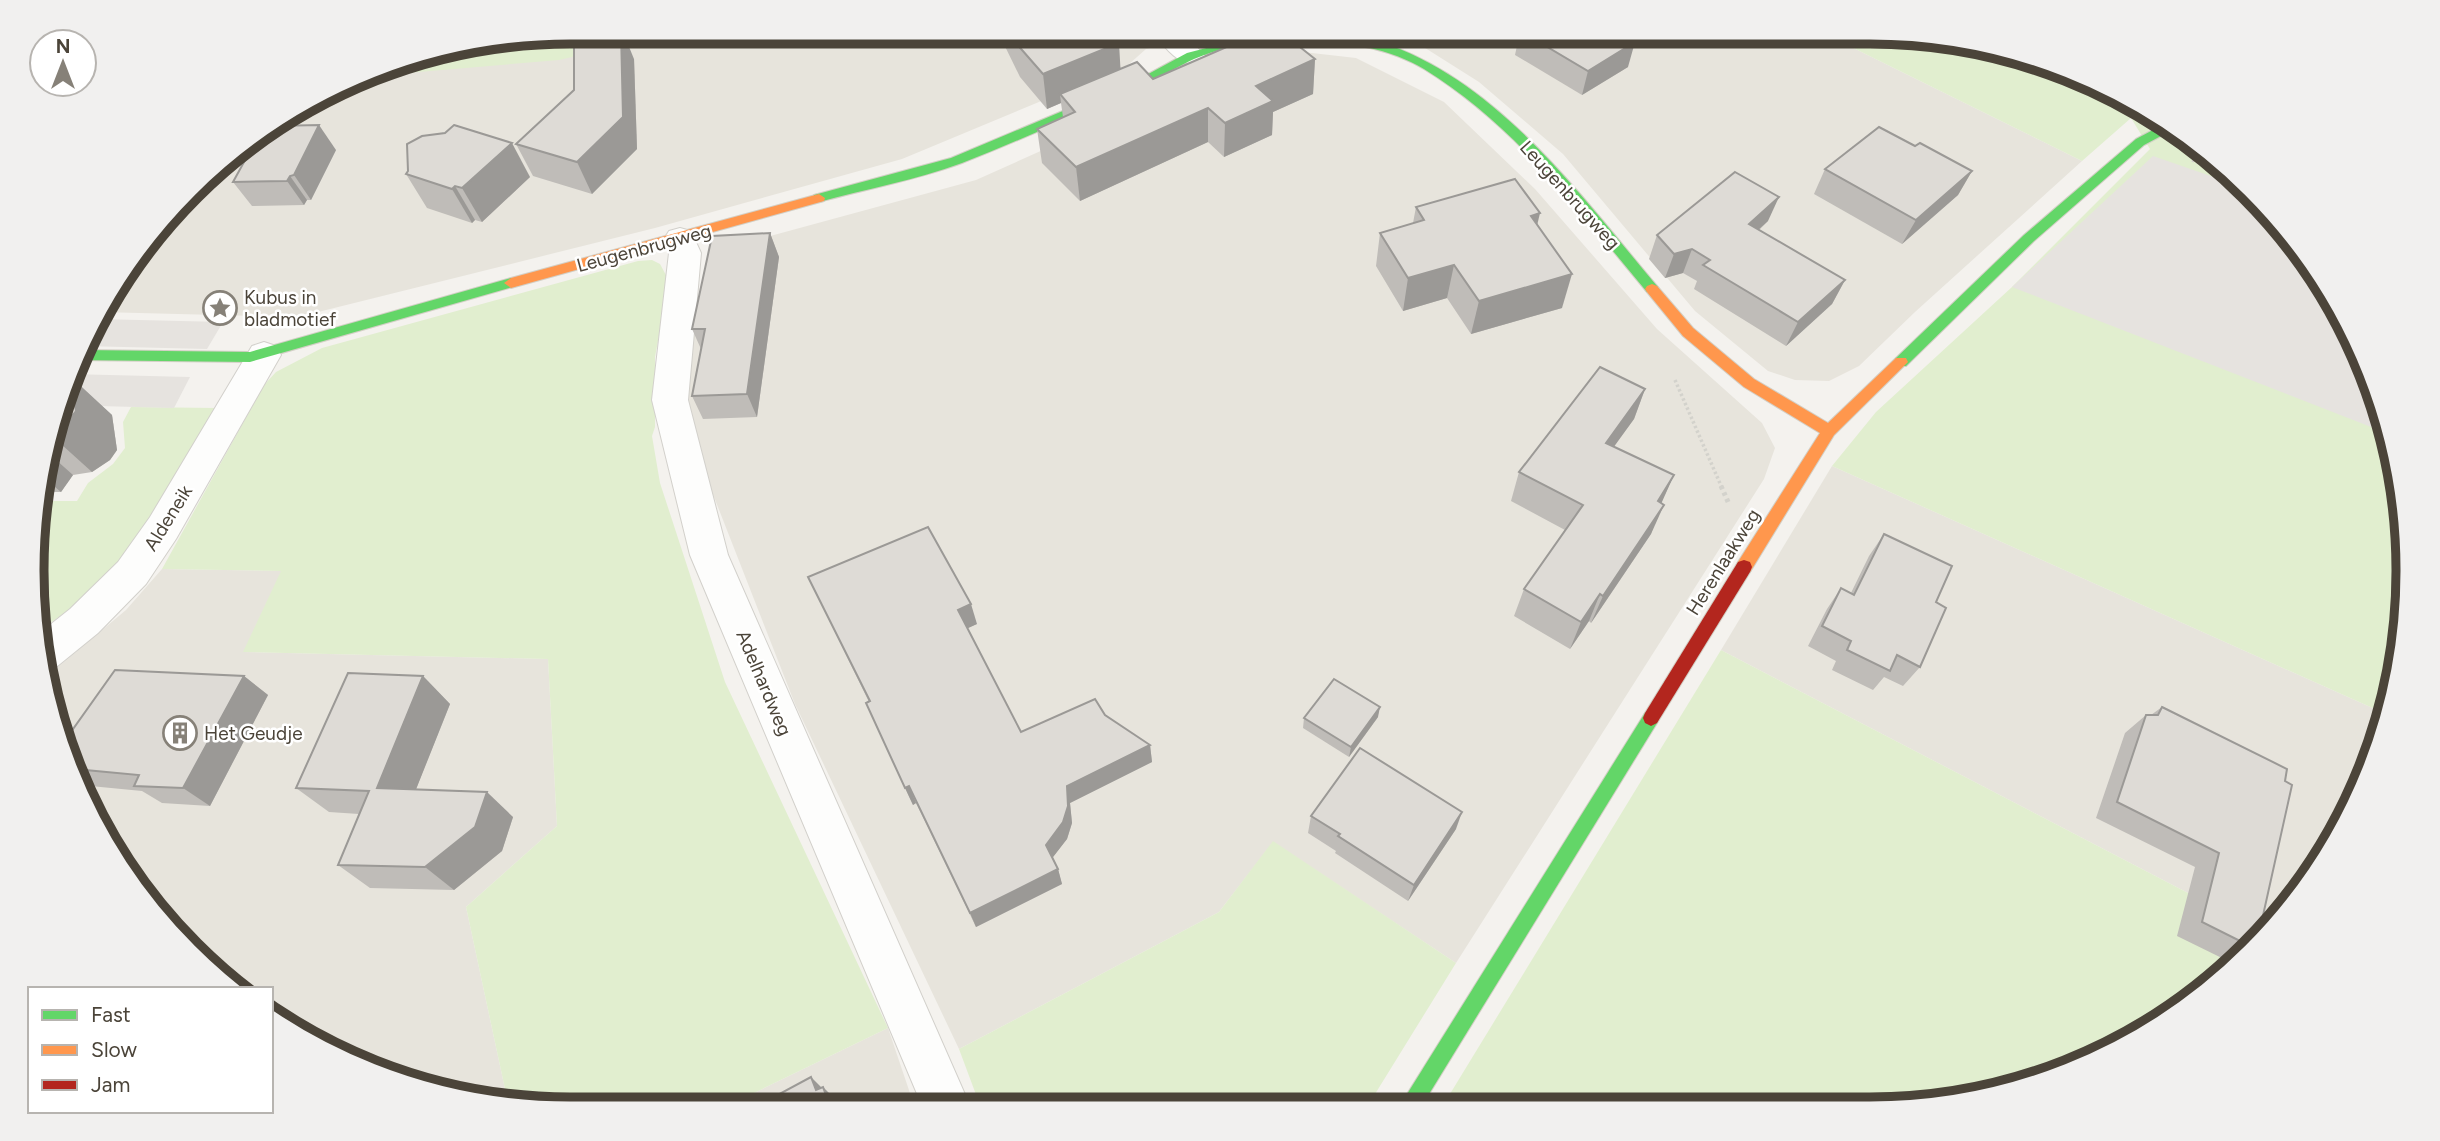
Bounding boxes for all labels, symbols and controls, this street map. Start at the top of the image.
north arrow [28,28,98,98]
text: N [56,35,70,58]
street label: Leugenbrugweg [1515,136,1625,254]
street label: Leugenbrugweg [574,219,714,277]
place label: Kubus in bladmotief [244,286,336,331]
place icon: Kubus in bladmotief [201,289,239,327]
street label: Aldeneik [139,480,198,555]
street label: Herenlaakweg [1681,505,1765,619]
street label: Adelhardweg [731,627,797,739]
building icon: Het Geudje [161,714,199,752]
place label: Het Geudje [204,722,303,745]
legend [28,987,273,1113]
text: Fast [91,1002,131,1027]
text: Slow [91,1037,137,1062]
text: Jam [91,1072,130,1097]

